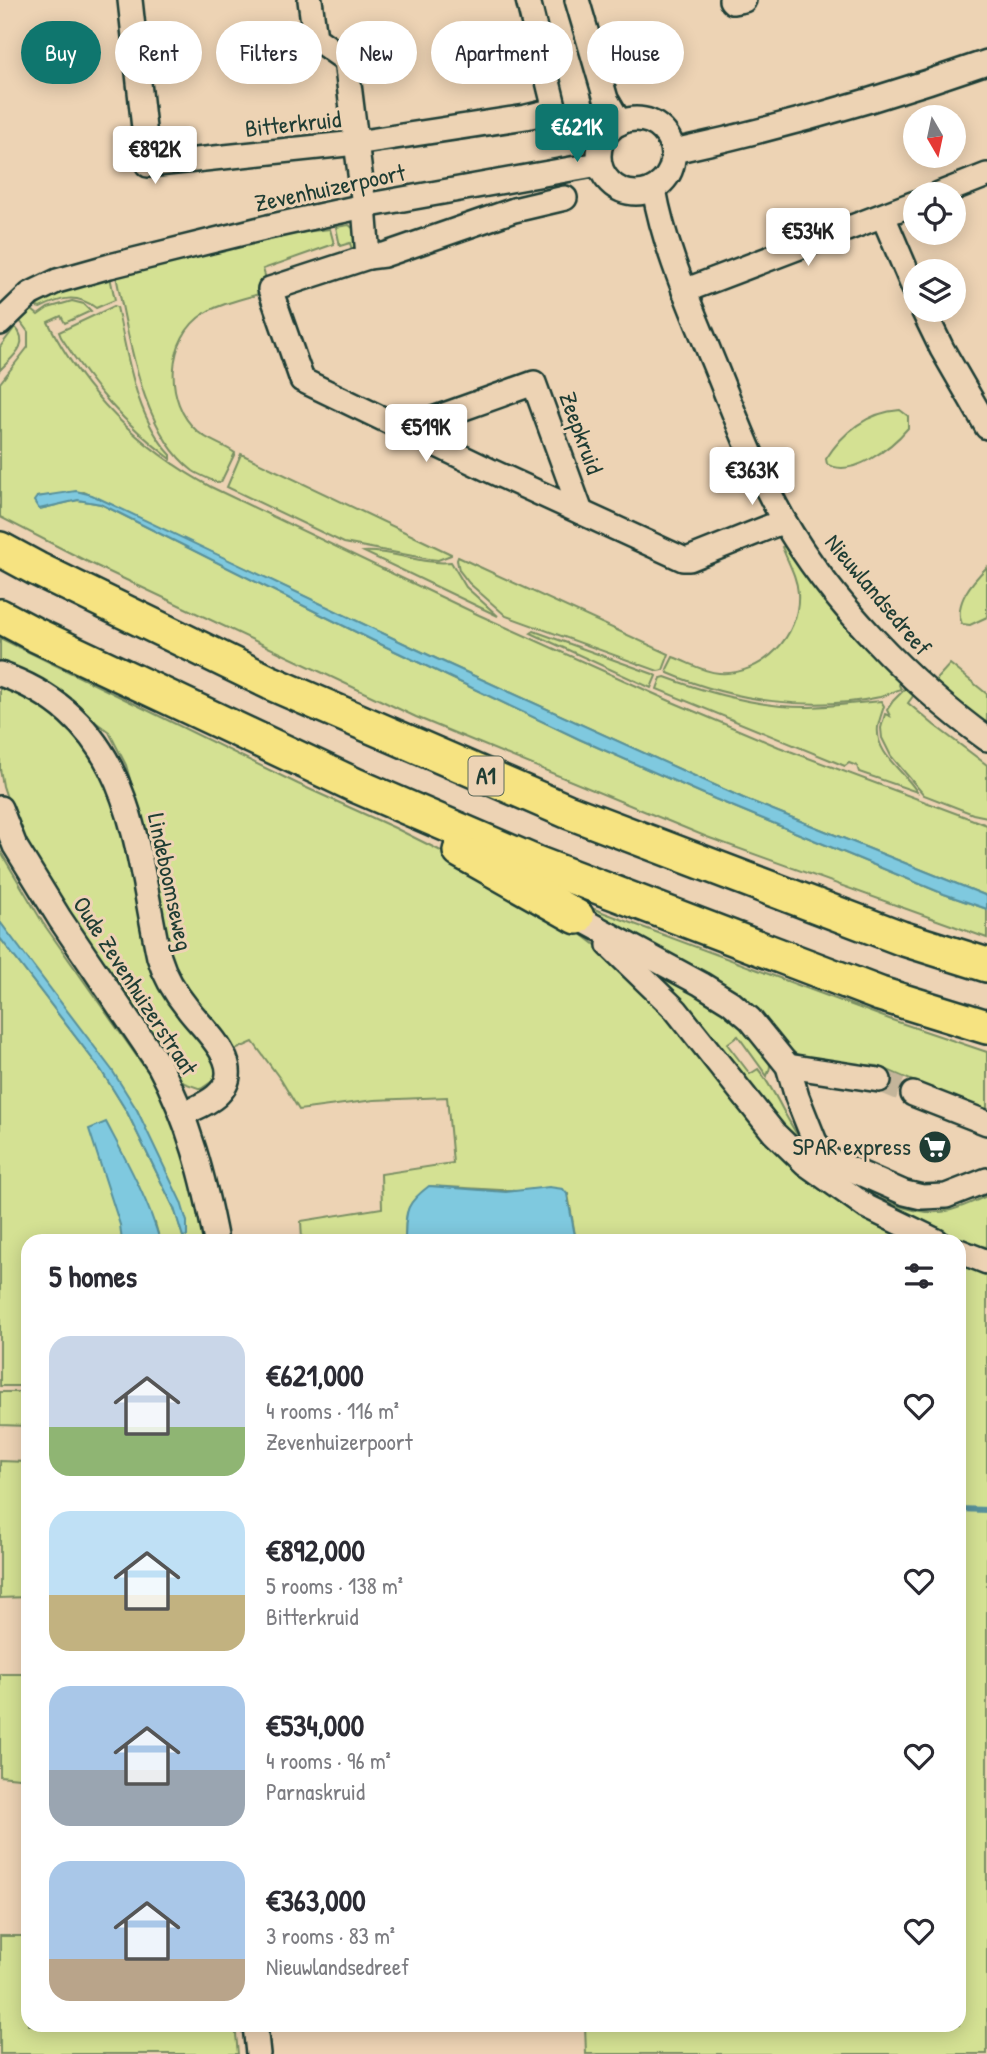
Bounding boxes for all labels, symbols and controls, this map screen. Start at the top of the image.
chip: Buy [21,21,101,84]
chip: Rent [115,21,202,84]
chip: Filters [216,21,322,84]
chip: New [336,21,417,84]
chip: Apartment [431,21,573,84]
chip: House [587,21,684,84]
street label: Bitterkruid [243,102,342,144]
pin: €621K [528,104,626,164]
north arrow [903,105,966,168]
map controls [903,105,966,322]
text: €621K [551,111,603,142]
pin: €892K [106,127,204,186]
text: €892K [129,133,181,164]
street label: Zevenhuizerpoort [252,155,409,219]
button: locate [903,182,966,245]
pin: €534K [759,208,857,268]
text: €534K [782,215,834,246]
button: layers [903,259,966,322]
street label: Zeepkruid [552,387,612,478]
pin: €519K [377,405,475,464]
text: €519K [401,411,451,442]
pin: €363K [703,448,801,507]
text: €363K [726,454,778,485]
street label: Nieuwlandsedreef [818,527,939,662]
road number: A1 [468,756,504,796]
street label: Lindeboomseweg [141,810,201,953]
street label: Oude Zevenhuizerstraat [66,890,206,1082]
supermarket icon: SPAR express [916,1128,954,1166]
place label: SPAR express [792,1130,911,1162]
text: 5 homes [49,1256,137,1296]
icon: filters [900,1257,938,1295]
text: €621,000 [266,1355,364,1395]
icon: home [105,1364,189,1448]
icon: heart [900,1387,938,1425]
text: 4 rooms · 116 m² [266,1395,399,1426]
text: Zevenhuizerpoort [266,1426,413,1457]
text: €892,000 [266,1530,365,1570]
icon: home [105,1539,189,1623]
icon: heart [900,1562,938,1600]
text: 5 rooms · 138 m² [266,1570,403,1601]
text: Bitterkruid [266,1601,358,1632]
text: €534,000 [266,1705,364,1745]
icon: home [105,1714,189,1798]
icon: heart [900,1737,938,1775]
text: 4 rooms · 96 m² [266,1745,391,1776]
text: Parnaskruid [266,1776,365,1807]
text: €363,000 [266,1880,366,1920]
icon: home [105,1889,189,1973]
icon: heart [900,1912,938,1950]
text: 3 rooms · 83 m² [266,1920,395,1951]
text: Nieuwlandsedreef [266,1951,409,1982]

